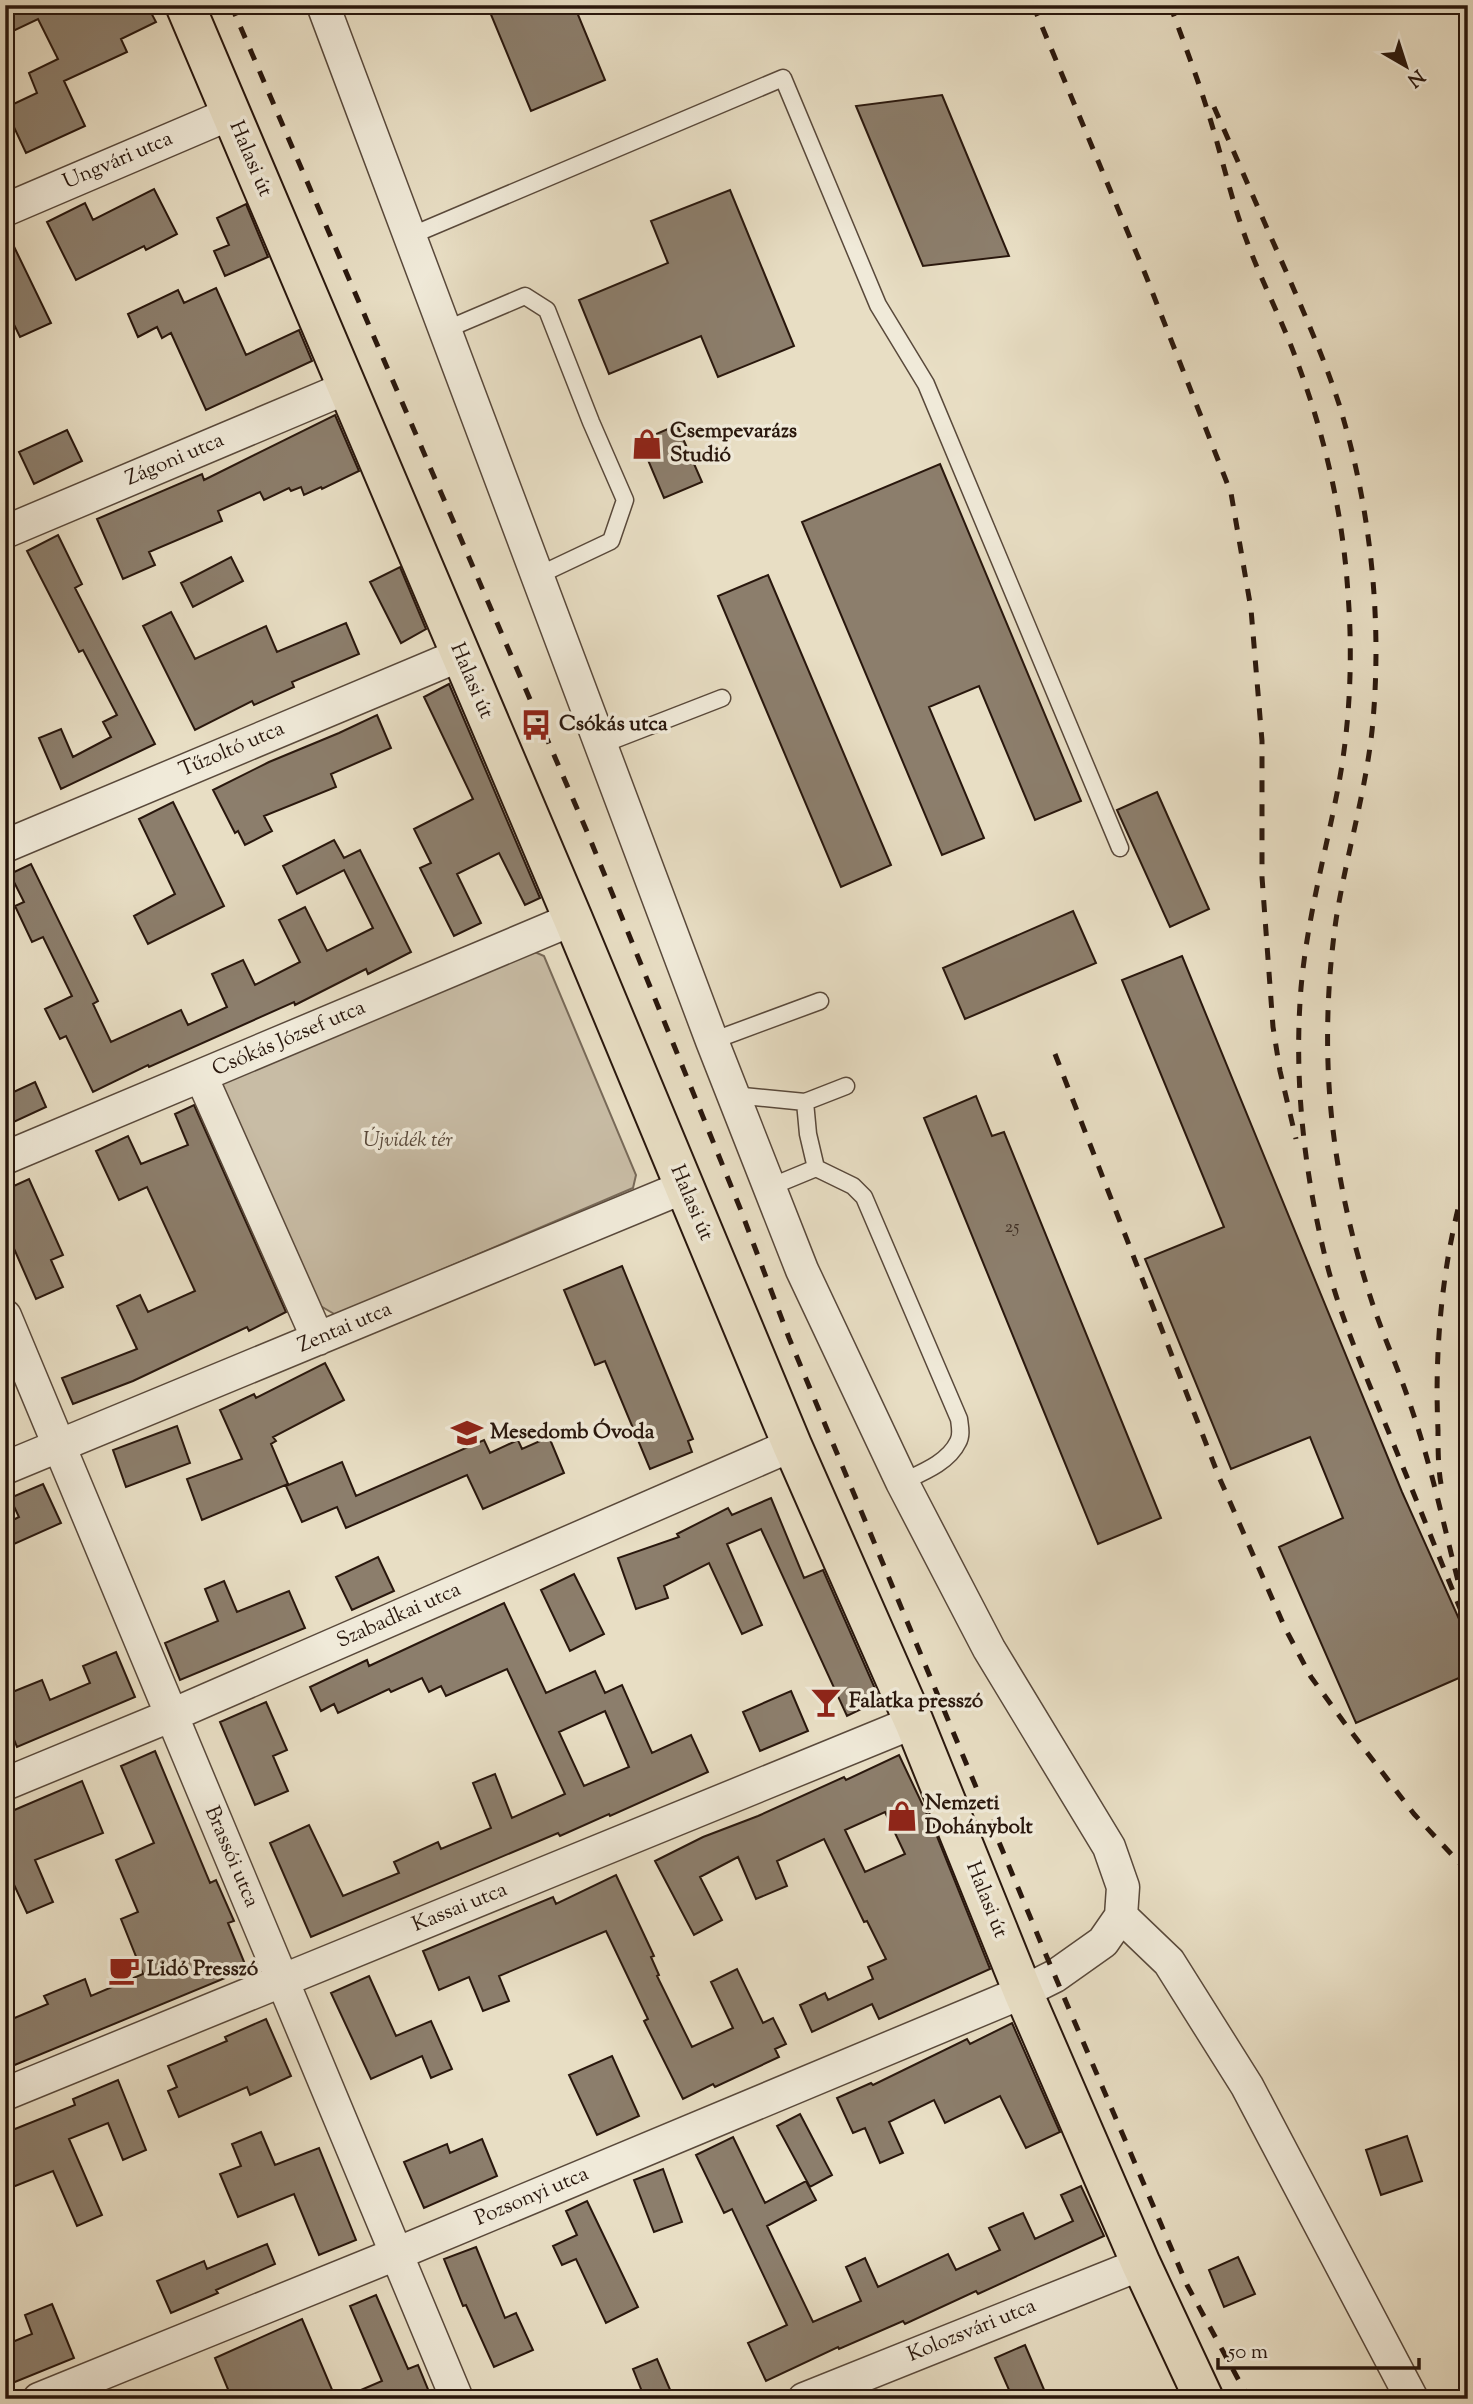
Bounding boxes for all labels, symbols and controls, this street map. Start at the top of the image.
north arrow [1372,32,1442,102]
text: N [1401,62,1430,93]
street label: Halasi út [221,116,279,202]
street label: Ungvári utca [58,124,178,198]
place label: Csempevarázs Studió [670,417,797,471]
street label: Zágoni utca [121,426,229,494]
shop icon: Csempevarázs Studió [630,427,664,461]
street label: Halasi út [442,638,500,724]
bus stop icon: Csókás utca [519,708,553,742]
place label: Csókás utca [559,710,668,740]
street label: Tűzoltó utca [175,714,290,786]
street label: Csókás József utca [208,993,371,1085]
park label: Újvidék tér [363,1126,454,1156]
street label: Halasi út [662,1160,720,1246]
house number: 25 [1005,1215,1019,1241]
street label: Zentai utca [293,1295,397,1361]
school or university icon: Mesedomb Óvoda [450,1416,484,1450]
place label: Mesedomb Óvoda [490,1418,655,1448]
street label: Szabadkai utca [332,1575,466,1657]
bar icon: Falatka presszó [809,1685,843,1719]
place label: Falatka presszó [849,1687,984,1717]
place label: Nemzeti Dohánybolt [925,1789,1034,1843]
shop icon: Nemzeti Dohánybolt [885,1799,919,1833]
street label: Brassói utca [196,1802,266,1913]
street label: Halasi út [957,1857,1015,1943]
street label: Kassai utca [408,1875,512,1941]
cafe icon: Lidó Presszó [107,1953,141,1987]
place label: Lidó Presszó [147,1955,259,1985]
street label: Pozsonyi utca [470,2159,594,2234]
street label: Kolozsvári utca [903,2291,1041,2370]
scale bar [1218,2327,1419,2371]
text: 50 m [1227,2338,1268,2368]

